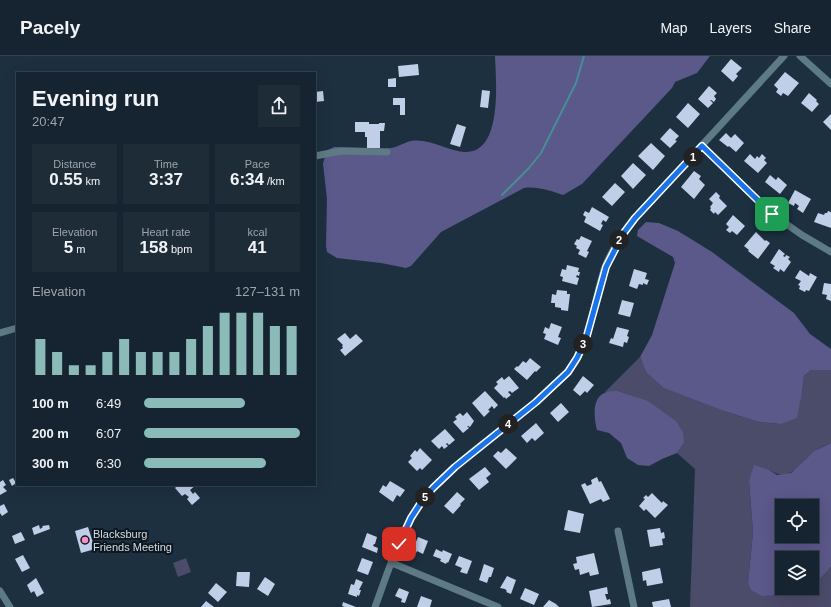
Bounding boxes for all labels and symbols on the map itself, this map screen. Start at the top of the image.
pin: 1 [683,147,703,167]
pin [755,197,789,231]
pin: 2 [609,230,629,250]
pin: 3 [573,334,593,354]
pin: 4 [498,414,518,434]
pin: 5 [415,487,435,507]
pin [382,527,416,561]
place label: Blacksburg Friends Meeting [93,528,172,553]
marker: Blacksburg Friends Meeting [80,535,90,545]

